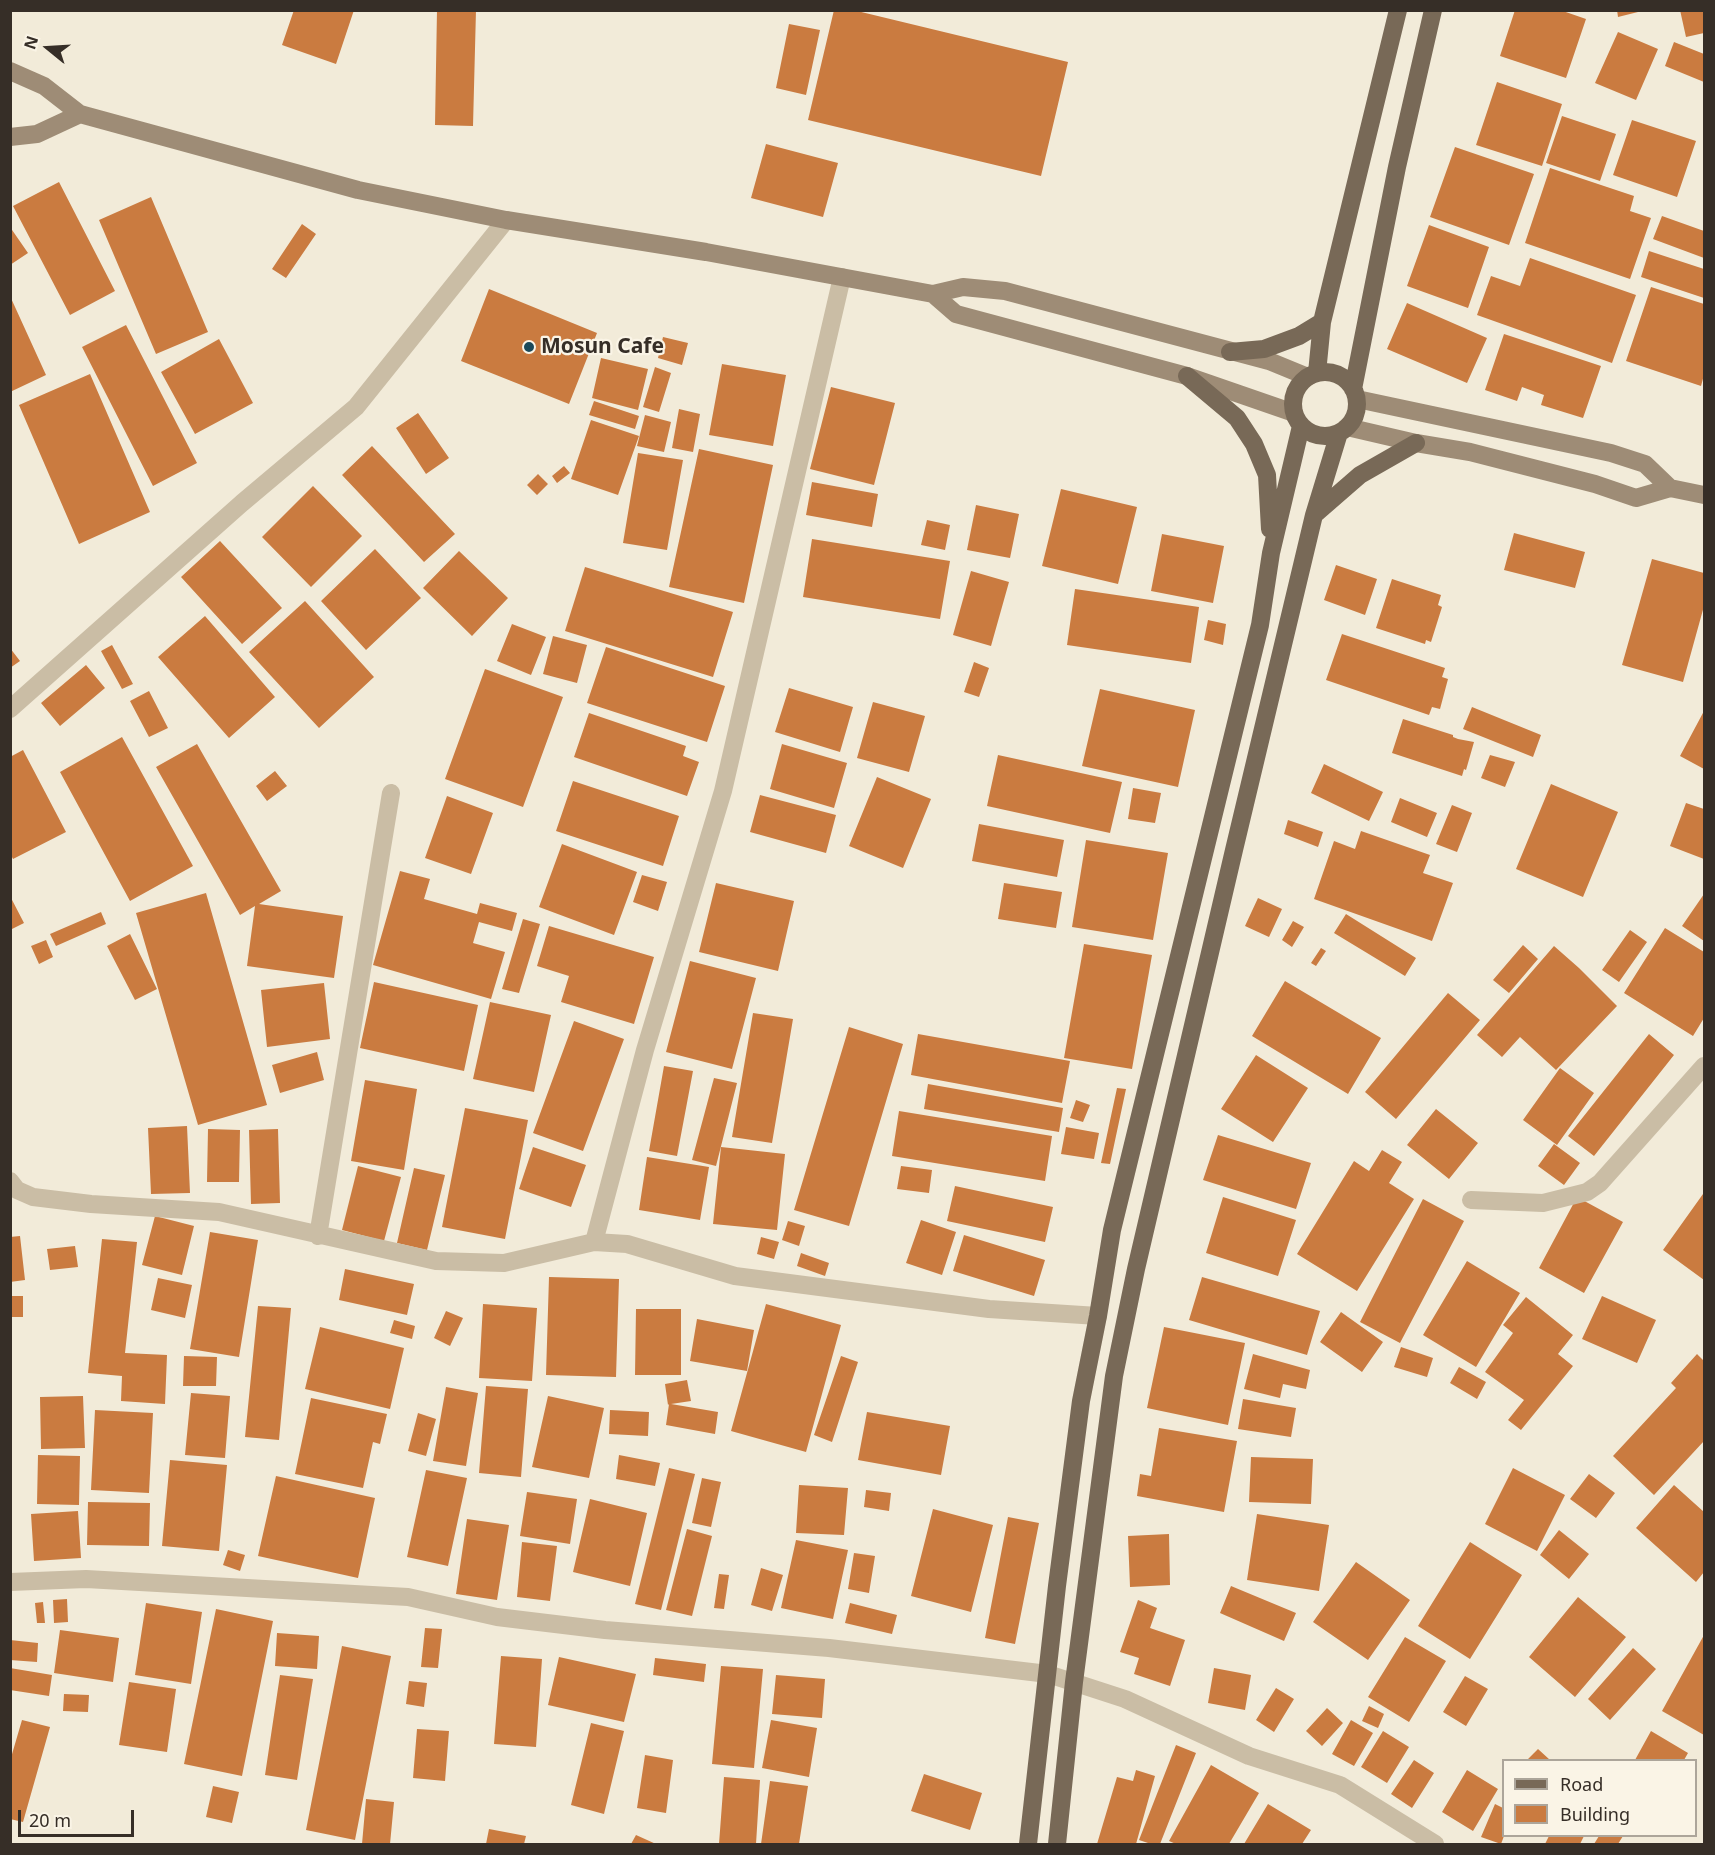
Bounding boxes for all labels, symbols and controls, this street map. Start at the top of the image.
north arrow [18,18,78,78]
text: N [18,33,43,52]
place label: Mosun Cafe [541,334,664,360]
marker: Mosun Cafe [522,340,536,354]
legend [1502,1759,1697,1837]
text: Road [1560,1772,1603,1796]
scale bar [21,1798,136,1836]
text: Building [1560,1802,1630,1826]
text: 20 m [29,1808,71,1832]

